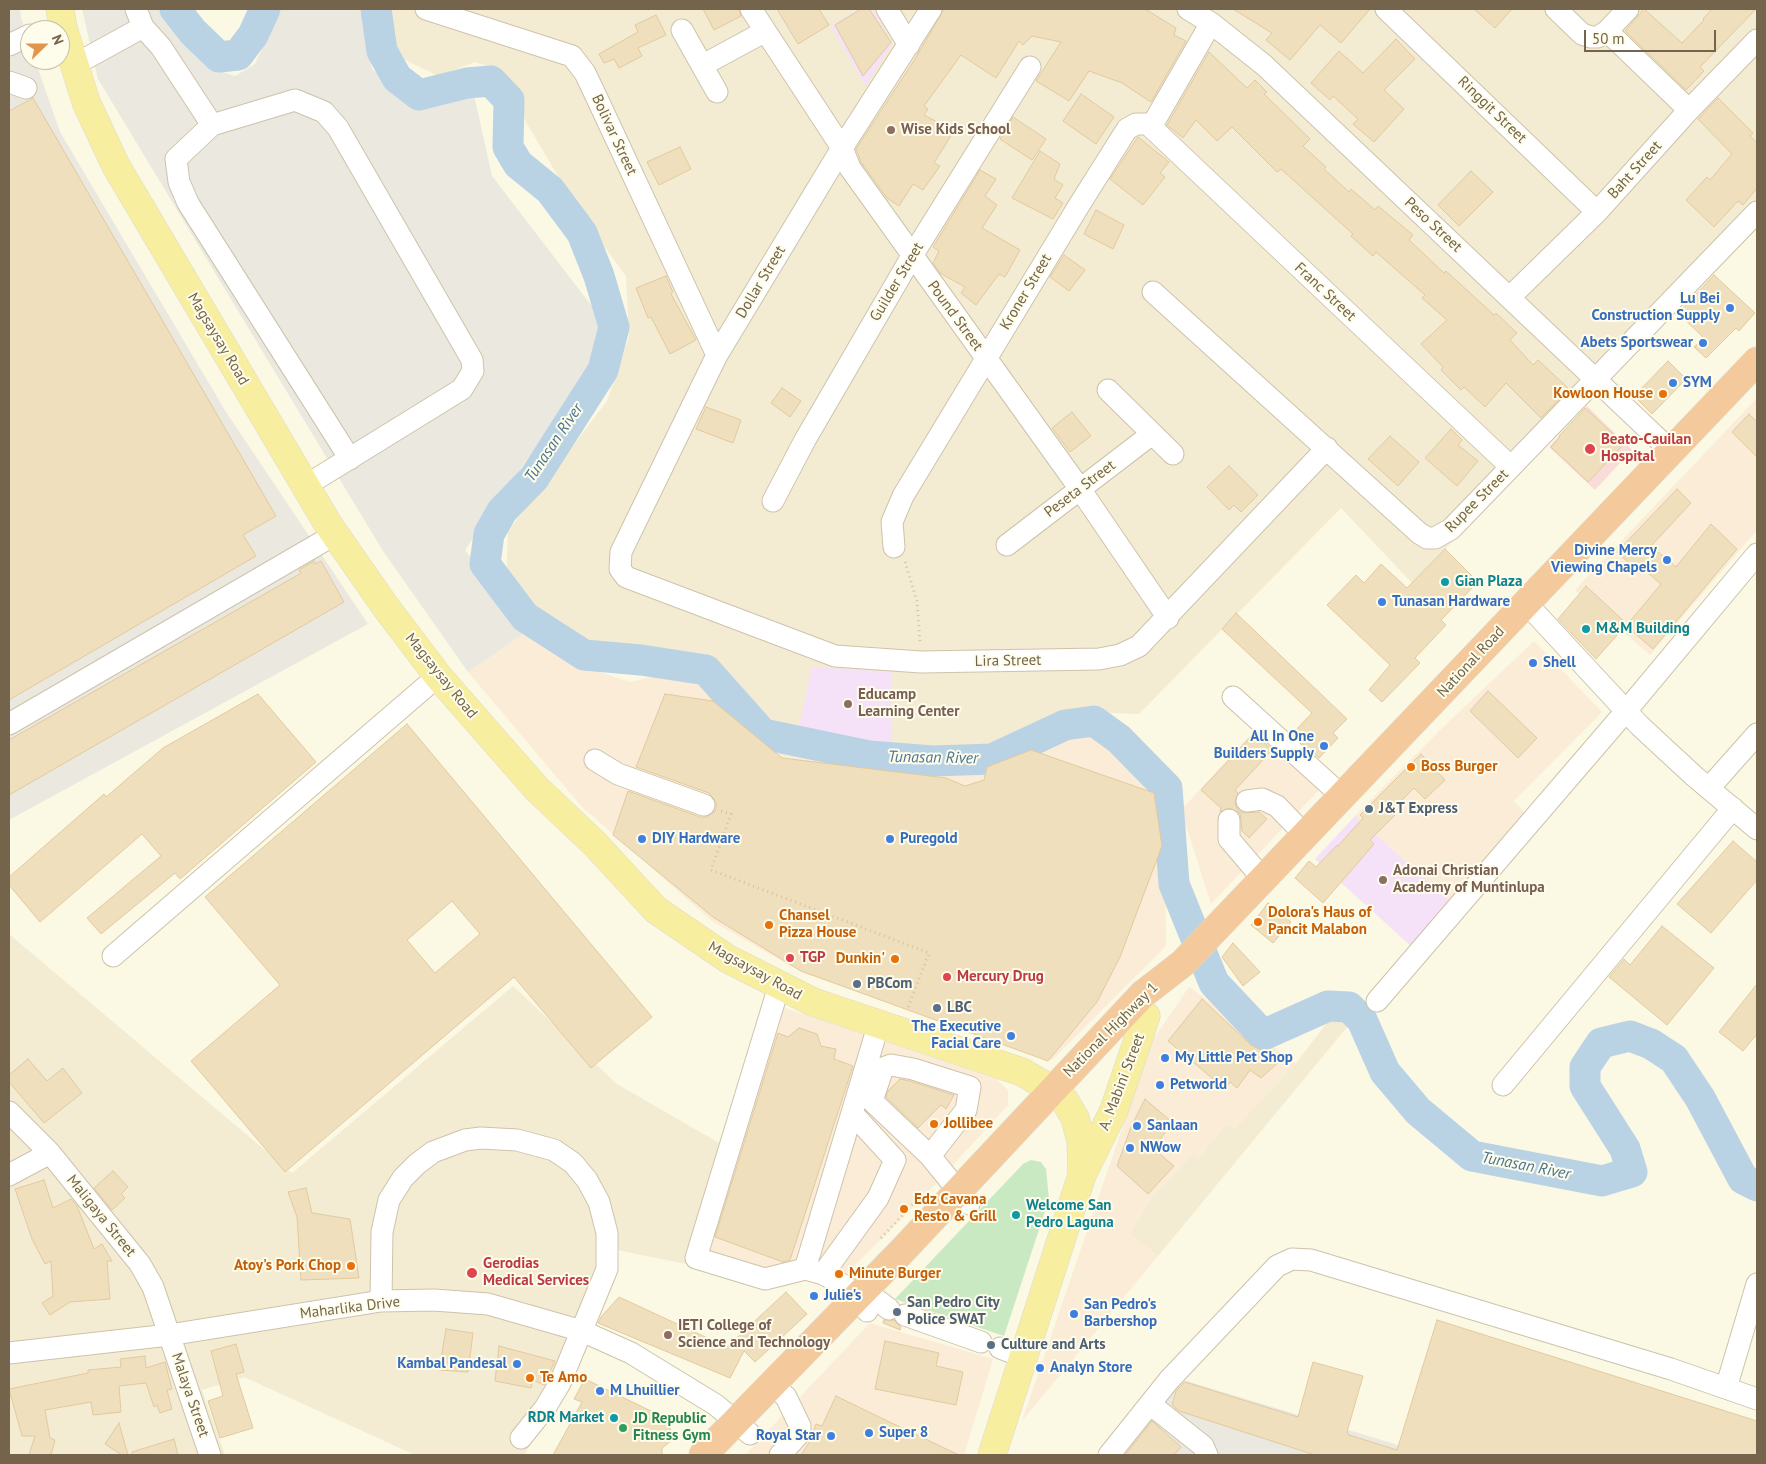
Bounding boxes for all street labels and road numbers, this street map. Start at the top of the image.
street label: Ringgit Street [1454,73,1530,147]
street label: Bolivar Street [587,92,641,178]
street label: Baht Street [1604,137,1666,203]
street label: Peso Street [1400,194,1466,256]
street label: Guilder Street [866,239,928,325]
street label: Dollar Street [732,242,790,322]
street label: Kroner Street [996,251,1056,333]
street label: Franc Street [1290,259,1360,325]
street label: Pound Street [923,277,987,355]
street label: Magsaysay Road [183,290,253,388]
street label: Peseta Street [1041,456,1119,522]
street label: Rupee Street [1442,466,1512,536]
street label: National Road [1434,623,1508,701]
street label: Magsaysay Road [401,630,481,722]
street label: Lira Street [975,651,1041,671]
street label: Magsaysay Road [705,938,805,1004]
street label: National Highway 1 [1060,979,1162,1081]
street label: A. Mabini Street [1095,1031,1149,1133]
street label: Maligaya Street [63,1172,139,1260]
street label: Maharlika Drive [299,1293,401,1323]
street label: Malaya Street [167,1351,213,1439]

